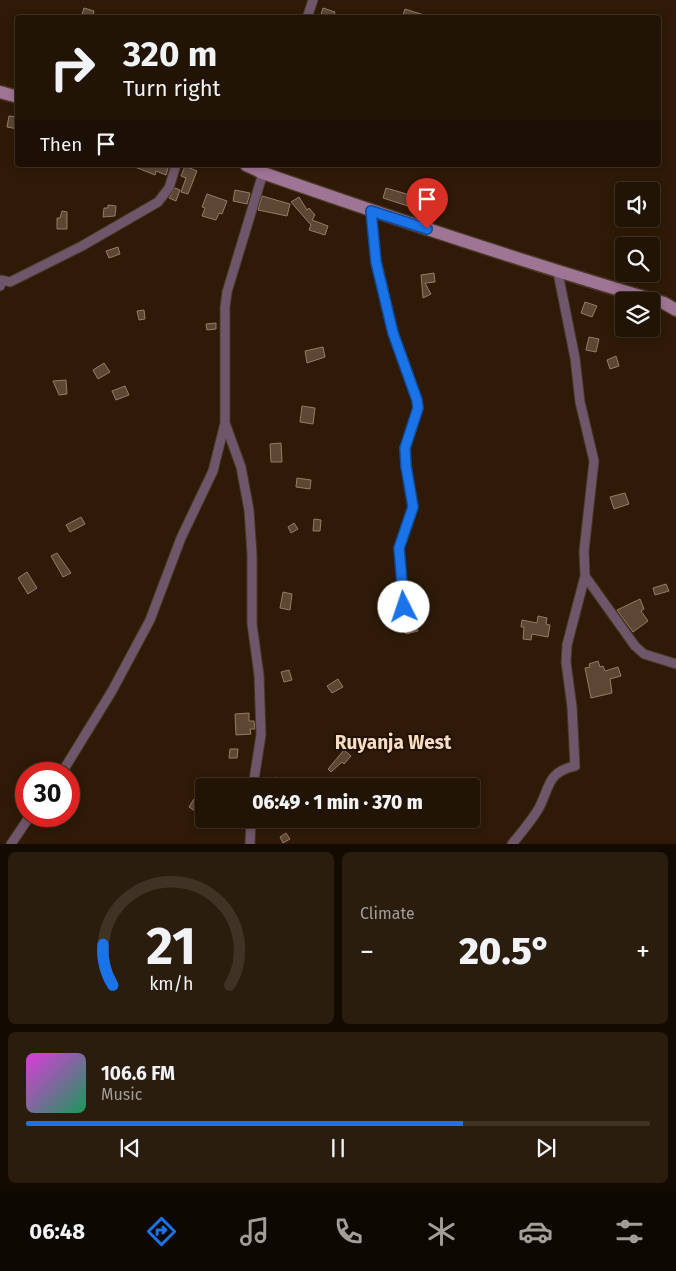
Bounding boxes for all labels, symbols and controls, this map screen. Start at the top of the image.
text: 320 m [123,33,217,75]
icon: right [40,35,105,100]
text: Turn right [123,75,220,102]
icon: arrive [92,130,120,158]
text: Then [40,133,82,156]
pin [406,178,448,229]
map controls [615,182,660,337]
button: sound [615,182,660,227]
icon: arrive [413,185,441,213]
button: search [615,237,660,282]
button: layers [615,292,660,337]
position arrow [377,580,429,632]
district label: Ruyanja West [335,731,452,754]
speed limit sign: 30 [15,762,80,827]
text: 06:49 · 1 min · 370 m [252,791,423,814]
text: Climate [360,904,415,923]
text: 21 [146,915,196,978]
text: 20.5° [459,928,551,974]
text: − [360,935,374,968]
text: + [636,935,650,968]
text: km/h [149,973,193,995]
text: 106.6 FM [101,1062,175,1085]
text: Music [101,1085,142,1104]
icon: previous [116,1134,144,1162]
icon: pause [324,1134,352,1162]
icon: next [532,1134,560,1162]
icon: directions [144,1214,179,1249]
icon: music [237,1214,272,1249]
icon: phone [331,1214,366,1249]
icon: climate [424,1214,459,1249]
icon: car [518,1214,553,1249]
icon: filters [612,1214,647,1249]
text: 06:48 [29,1218,85,1245]

